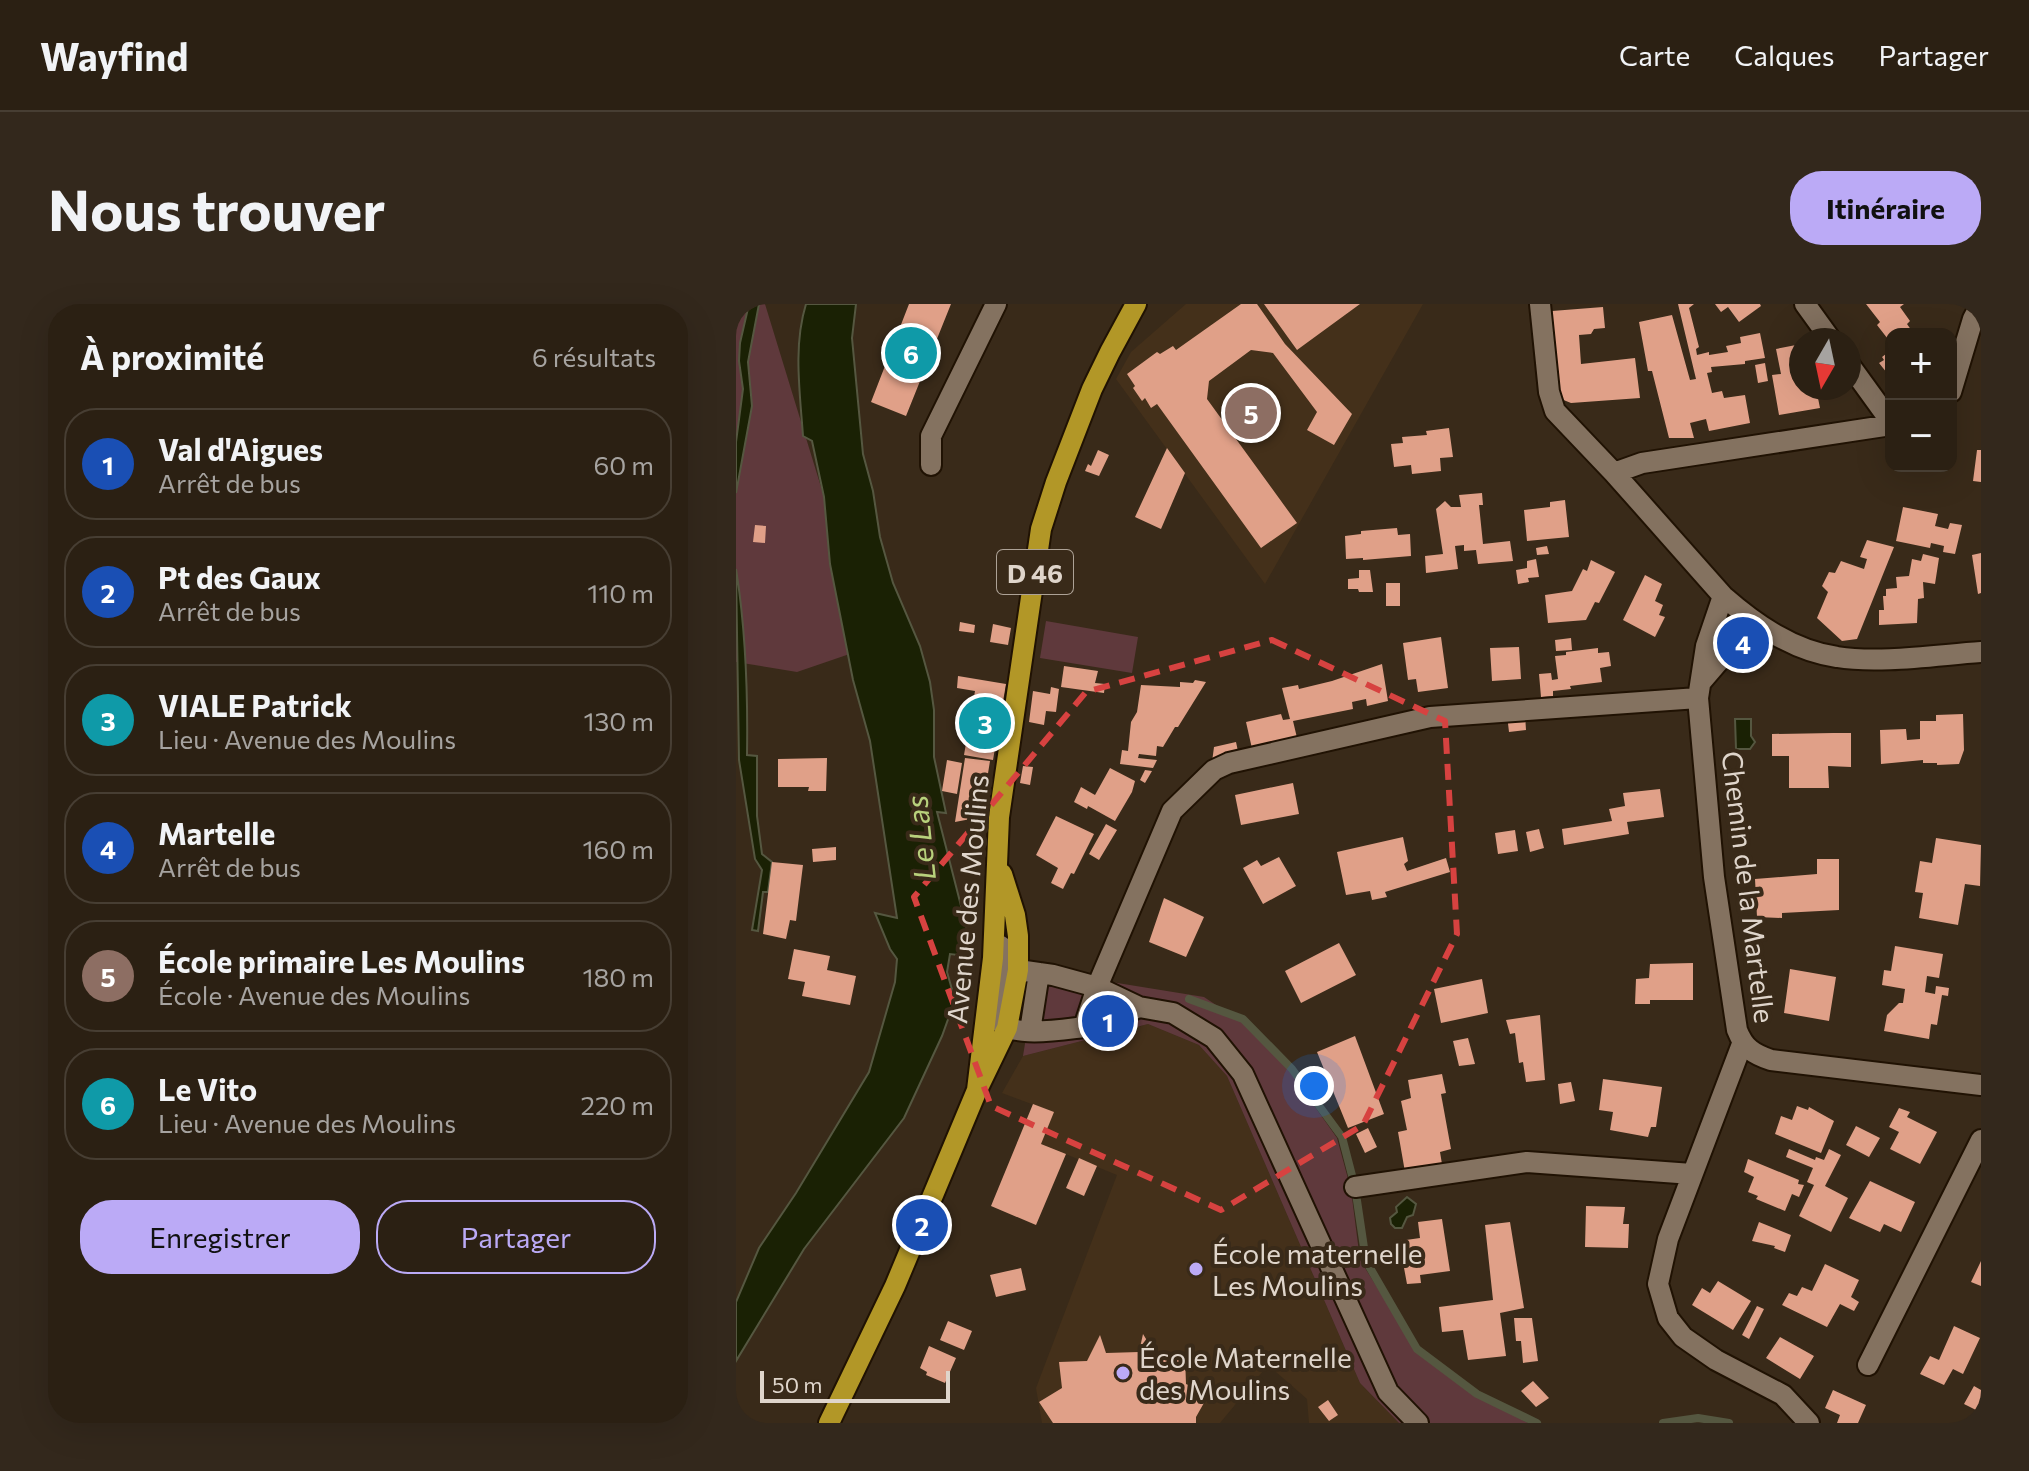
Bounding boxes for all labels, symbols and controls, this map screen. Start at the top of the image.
text: Wayfind [40,32,188,79]
text: Carte [1619,38,1690,72]
text: Calques [1734,38,1835,72]
text: Partager [1879,38,1989,72]
button: Itinéraire [1790,171,1981,245]
text: Nous trouver [48,174,385,243]
pin: 6 [885,323,937,383]
north arrow [1789,328,1861,400]
map controls [1885,328,1957,472]
button: + [1885,328,1957,400]
text: À proximité [80,335,264,377]
text: 6 résultats [532,341,656,372]
pin: 5 [1225,383,1277,443]
button: − [1885,400,1957,472]
text: Val d'Aigues [158,430,323,467]
text: 1 [102,449,114,480]
text: 60 m [594,449,654,480]
text: Arrêt de bus [158,467,301,498]
road number: D 46 [997,550,1073,594]
text: Pt des Gaux [158,558,321,595]
text: 2 [101,577,115,608]
text: 110 m [587,577,654,608]
text: Arrêt de bus [158,595,301,626]
pin: 4 [1717,613,1769,673]
text: VIALE Patrick [158,686,352,723]
pin: 3 [959,693,1011,753]
text: 3 [100,705,116,736]
text: 130 m [583,705,654,736]
text: Lieu · Avenue des Moulins [158,723,456,754]
street label: Chemin de la Martelle [1715,749,1783,1025]
street label: Avenue des Moulins [939,773,995,1025]
water label: Le Las [896,794,942,882]
text: Martelle [158,814,275,851]
text: 4 [100,833,116,864]
text: 160 m [582,833,654,864]
text: Arrêt de bus [158,851,301,882]
text: École primaire Les Moulins [158,942,525,979]
text: 5 [100,961,116,992]
text: 180 m [582,961,654,992]
text: École · Avenue des Moulins [158,979,470,1010]
pin: 1 [1082,991,1134,1051]
your location [1294,1066,1334,1106]
text: Le Vito [158,1070,257,1107]
text: 6 [100,1089,116,1120]
text: 220 m [581,1089,654,1120]
text: Lieu · Avenue des Moulins [158,1107,456,1138]
pin: 2 [896,1195,948,1255]
button: Enregistrer [80,1200,360,1274]
button: Partager [376,1200,656,1274]
place label: École maternelle Les Moulins [1212,1236,1423,1302]
marker: École maternelle Les Moulins [1187,1260,1205,1278]
place label: École Maternelle des Moulins [1139,1340,1352,1406]
marker: École Maternelle des Moulins [1114,1364,1132,1382]
scale bar [760,1367,950,1403]
text: 50 m [772,1371,822,1398]

